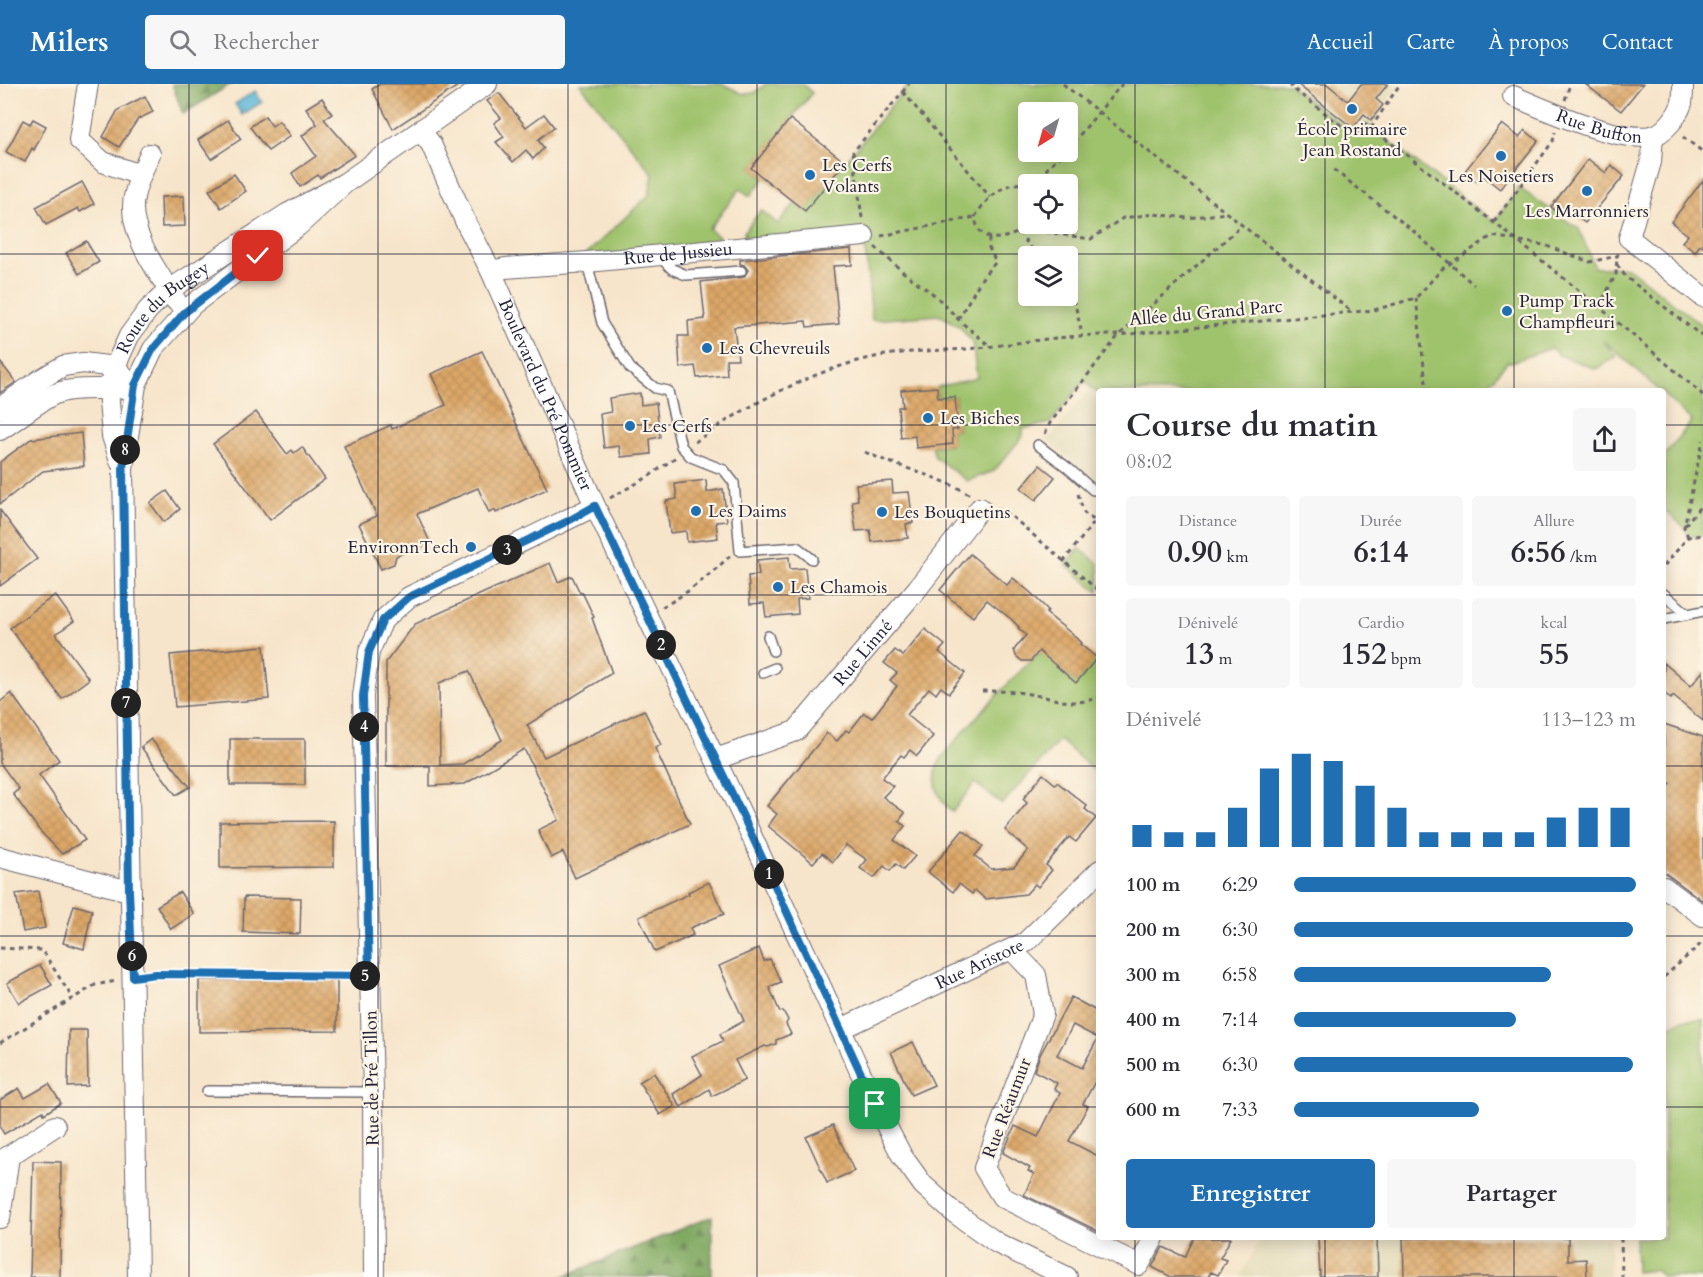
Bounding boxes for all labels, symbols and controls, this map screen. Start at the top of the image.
search box [145,15,565,69]
text: Milers [30,23,109,61]
icon: search [166,26,199,59]
text: Rechercher [214,27,319,57]
text: Accueil [1307,28,1373,57]
text: Carte [1406,28,1455,57]
text: À propos [1488,28,1569,57]
text: Contact [1602,28,1673,57]
north arrow [1018,102,1078,162]
map controls [1018,102,1078,306]
marker: École primaire Jean Rostand [1345,102,1359,116]
street label: Rue Buffon [1553,103,1644,149]
place label: École primaire Jean Rostand [1297,117,1407,163]
marker: Les Noisetiers [1494,149,1508,163]
place label: Les Cerfs Volants [822,153,892,199]
place label: Les Noisetiers [1448,164,1554,189]
marker: Les Cerfs Volants [803,168,817,182]
button: locate [1018,174,1078,234]
marker: Les Marronniers [1580,184,1594,198]
place label: Les Marronniers [1525,199,1649,224]
pin [232,230,283,281]
street label: Rue de Jussieu [623,236,734,271]
icon: check [241,239,274,272]
button: layers [1018,246,1078,306]
street label: Route du Bugey [110,255,215,358]
place label: Pump Track Champfleuri [1519,289,1615,335]
street label: Boulevard du Pré Pommier [492,294,599,495]
street label: Allée du Grand Parc [1128,294,1284,332]
marker: Pump Track Champfleuri [1500,304,1514,318]
place label: Les Chevreuils [719,336,830,361]
marker: Les Chevreuils [700,341,714,355]
text: Course du matin [1126,403,1378,448]
place label: Les Biches [940,406,1020,431]
button: share [1573,408,1636,471]
marker: Les Biches [921,411,935,425]
place label: Les Cerfs [642,414,712,439]
marker: Les Cerfs [623,419,637,433]
pin: 8 [110,435,140,465]
text: 8 [121,439,129,461]
text: 08:02 [1126,448,1172,475]
place label: Les Daims [708,499,787,524]
place label: Les Bouquetins [894,500,1010,525]
marker: Les Daims [689,504,703,518]
marker: Les Bouquetins [875,505,889,519]
text: Distance [1179,510,1237,532]
text: Durée [1360,510,1402,532]
text: Allure [1533,510,1575,532]
text: 0.90 [1167,532,1222,573]
text: 6:14 [1354,532,1408,573]
text: 6:56 [1511,532,1566,573]
place label: EnvironnTech [347,535,459,560]
pin: 3 [492,535,522,565]
text: 3 [503,539,511,561]
marker: EnvironnTech [464,540,478,554]
text: km [1222,546,1249,568]
text: /km [1566,546,1597,568]
place label: Les Chamois [790,575,887,600]
marker: Les Chamois [771,580,785,594]
text: Dénivelé [1178,612,1238,634]
text: Cardio [1358,612,1404,634]
text: kcal [1541,612,1567,634]
street label: Rue Linné [827,614,898,691]
pin: 2 [646,630,676,660]
text: 2 [657,634,665,656]
text: 13 [1184,634,1214,675]
text: 152 [1340,634,1387,675]
text: 55 [1539,634,1569,675]
text: m [1214,648,1232,670]
text: bpm [1387,648,1422,670]
pin: 7 [111,688,141,718]
text: 7 [122,692,130,714]
text: Dénivelé [1126,706,1202,733]
text: 113–123 m [1541,706,1636,733]
pin: 4 [349,712,379,742]
text: 4 [360,716,368,738]
pin: 1 [754,859,784,889]
text: 1 [765,863,773,885]
text: 100 m [1126,871,1181,898]
text: 6:29 [1222,871,1258,898]
text: 200 m [1126,916,1181,943]
text: 6:30 [1222,916,1258,943]
street label: Rue Aristote [931,932,1028,995]
pin: 6 [117,941,147,971]
text: 6 [128,945,136,967]
pin: 5 [350,961,380,991]
text: 300 m [1126,961,1181,988]
text: 6:58 [1222,961,1258,988]
text: 5 [361,965,369,987]
text: 400 m [1126,1006,1181,1033]
text: 7:14 [1222,1006,1258,1033]
street label: Rue de Pré Tillon [358,1009,386,1146]
text: 500 m [1126,1051,1181,1078]
text: 6:30 [1222,1051,1258,1078]
street label: Rue Réaumur [976,1054,1038,1162]
pin [849,1078,900,1129]
icon: arrive [858,1087,891,1120]
text: 600 m [1126,1096,1181,1123]
text: 7:33 [1222,1096,1258,1123]
button: Enregistrer [1126,1159,1375,1228]
button: Partager [1387,1159,1636,1228]

